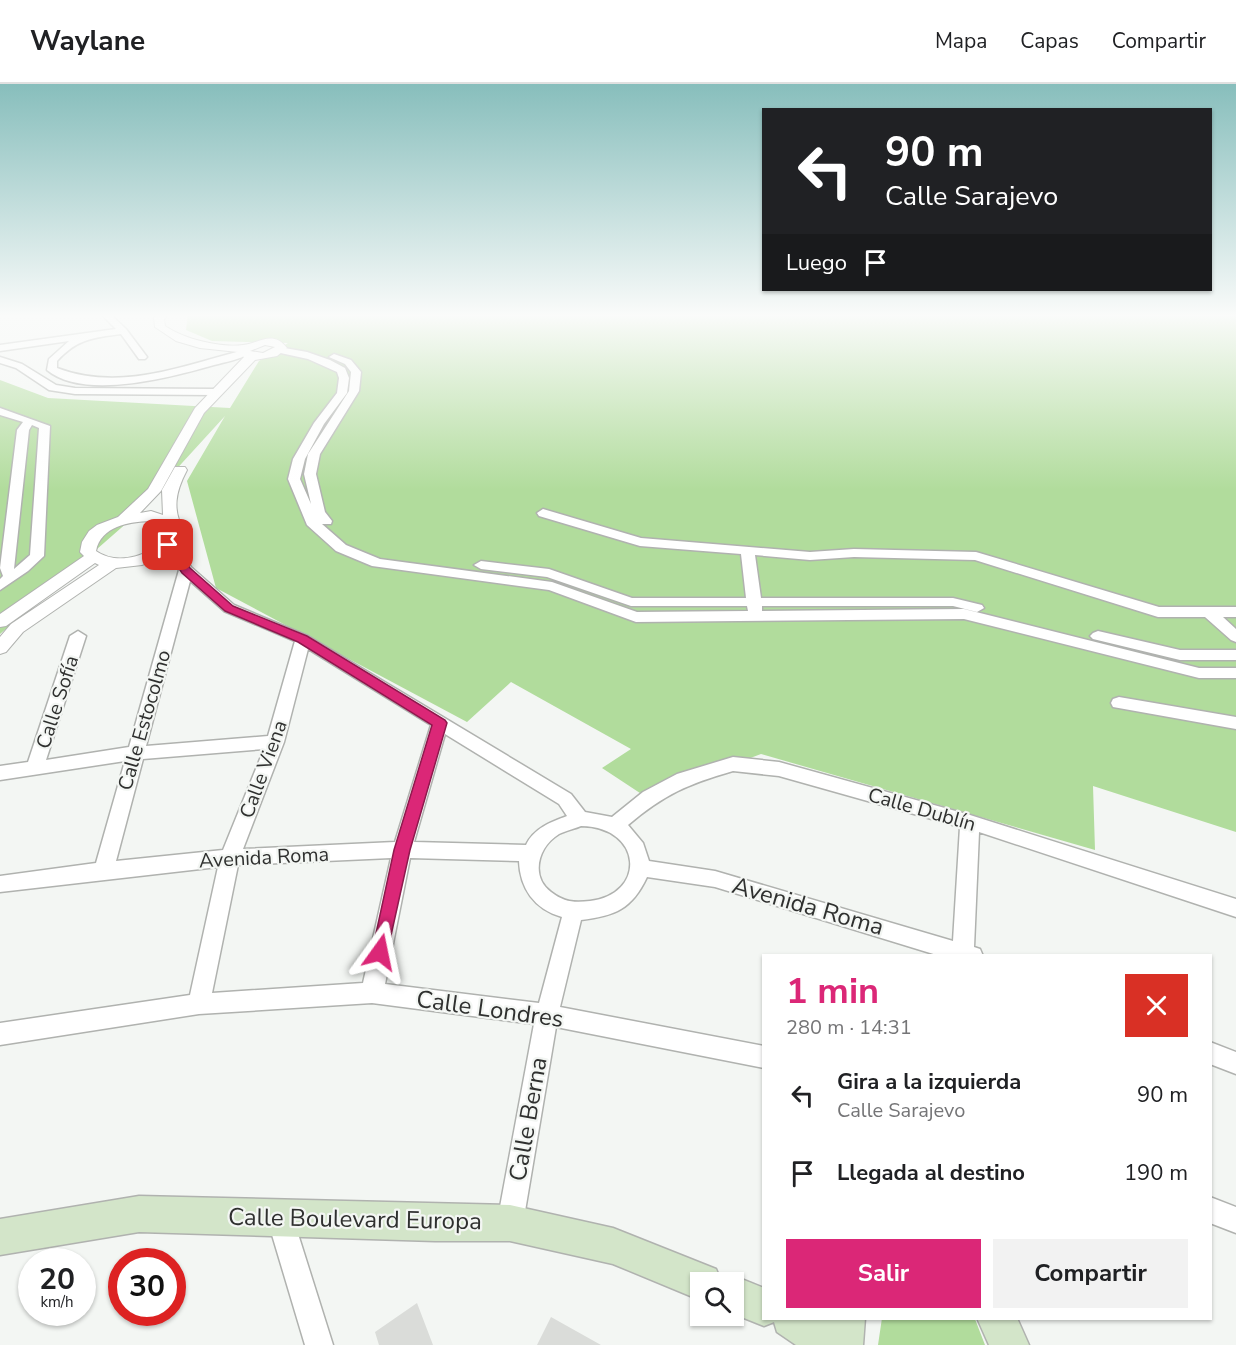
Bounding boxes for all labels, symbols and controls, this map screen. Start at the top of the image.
text: Waylane [30,22,145,60]
text: Mapa [935,27,987,55]
text: Capas [1020,27,1079,55]
text: Compartir [1112,27,1206,55]
text: 90 m [885,124,984,181]
icon: left [786,132,864,210]
text: Calle Sarajevo [885,178,1058,215]
icon: arrive [859,246,892,279]
text: Luego [786,248,847,278]
pin [142,519,193,570]
icon: arrive [151,528,184,561]
street label: Calle Estocolmo [112,647,177,793]
street label: Calle Sofía [30,652,85,752]
street label: Calle Viena [233,716,294,822]
street label: Calle Dublín [865,781,979,838]
street label: Avenida Roma [198,841,330,874]
street label: Avenida Roma [728,869,888,943]
position arrow [348,920,412,984]
text: 1 min [786,967,879,1016]
button: close [1125,974,1188,1037]
street label: Calle Londres [414,983,566,1035]
text: 280 m · 14:31 [786,1014,912,1041]
street label: Calle Berna [501,1054,555,1184]
text: Gira a la izquierda [837,1067,1021,1097]
icon: left [786,1079,819,1112]
text: 90 m [1137,1080,1188,1110]
text: Calle Sarajevo [837,1097,965,1124]
icon: arrive [786,1157,819,1190]
text: Llegada al destino [837,1158,1025,1188]
text: 190 m [1124,1158,1188,1188]
street label: Calle Boulevard Europa [228,1201,482,1237]
button: Salir [786,1239,981,1308]
button: Compartir [993,1239,1188,1308]
speed limit sign: 30 [108,1248,186,1326]
text: 20 [39,1259,75,1300]
map controls [690,1272,744,1326]
button: search [690,1272,744,1326]
text: km/h [40,1292,74,1312]

